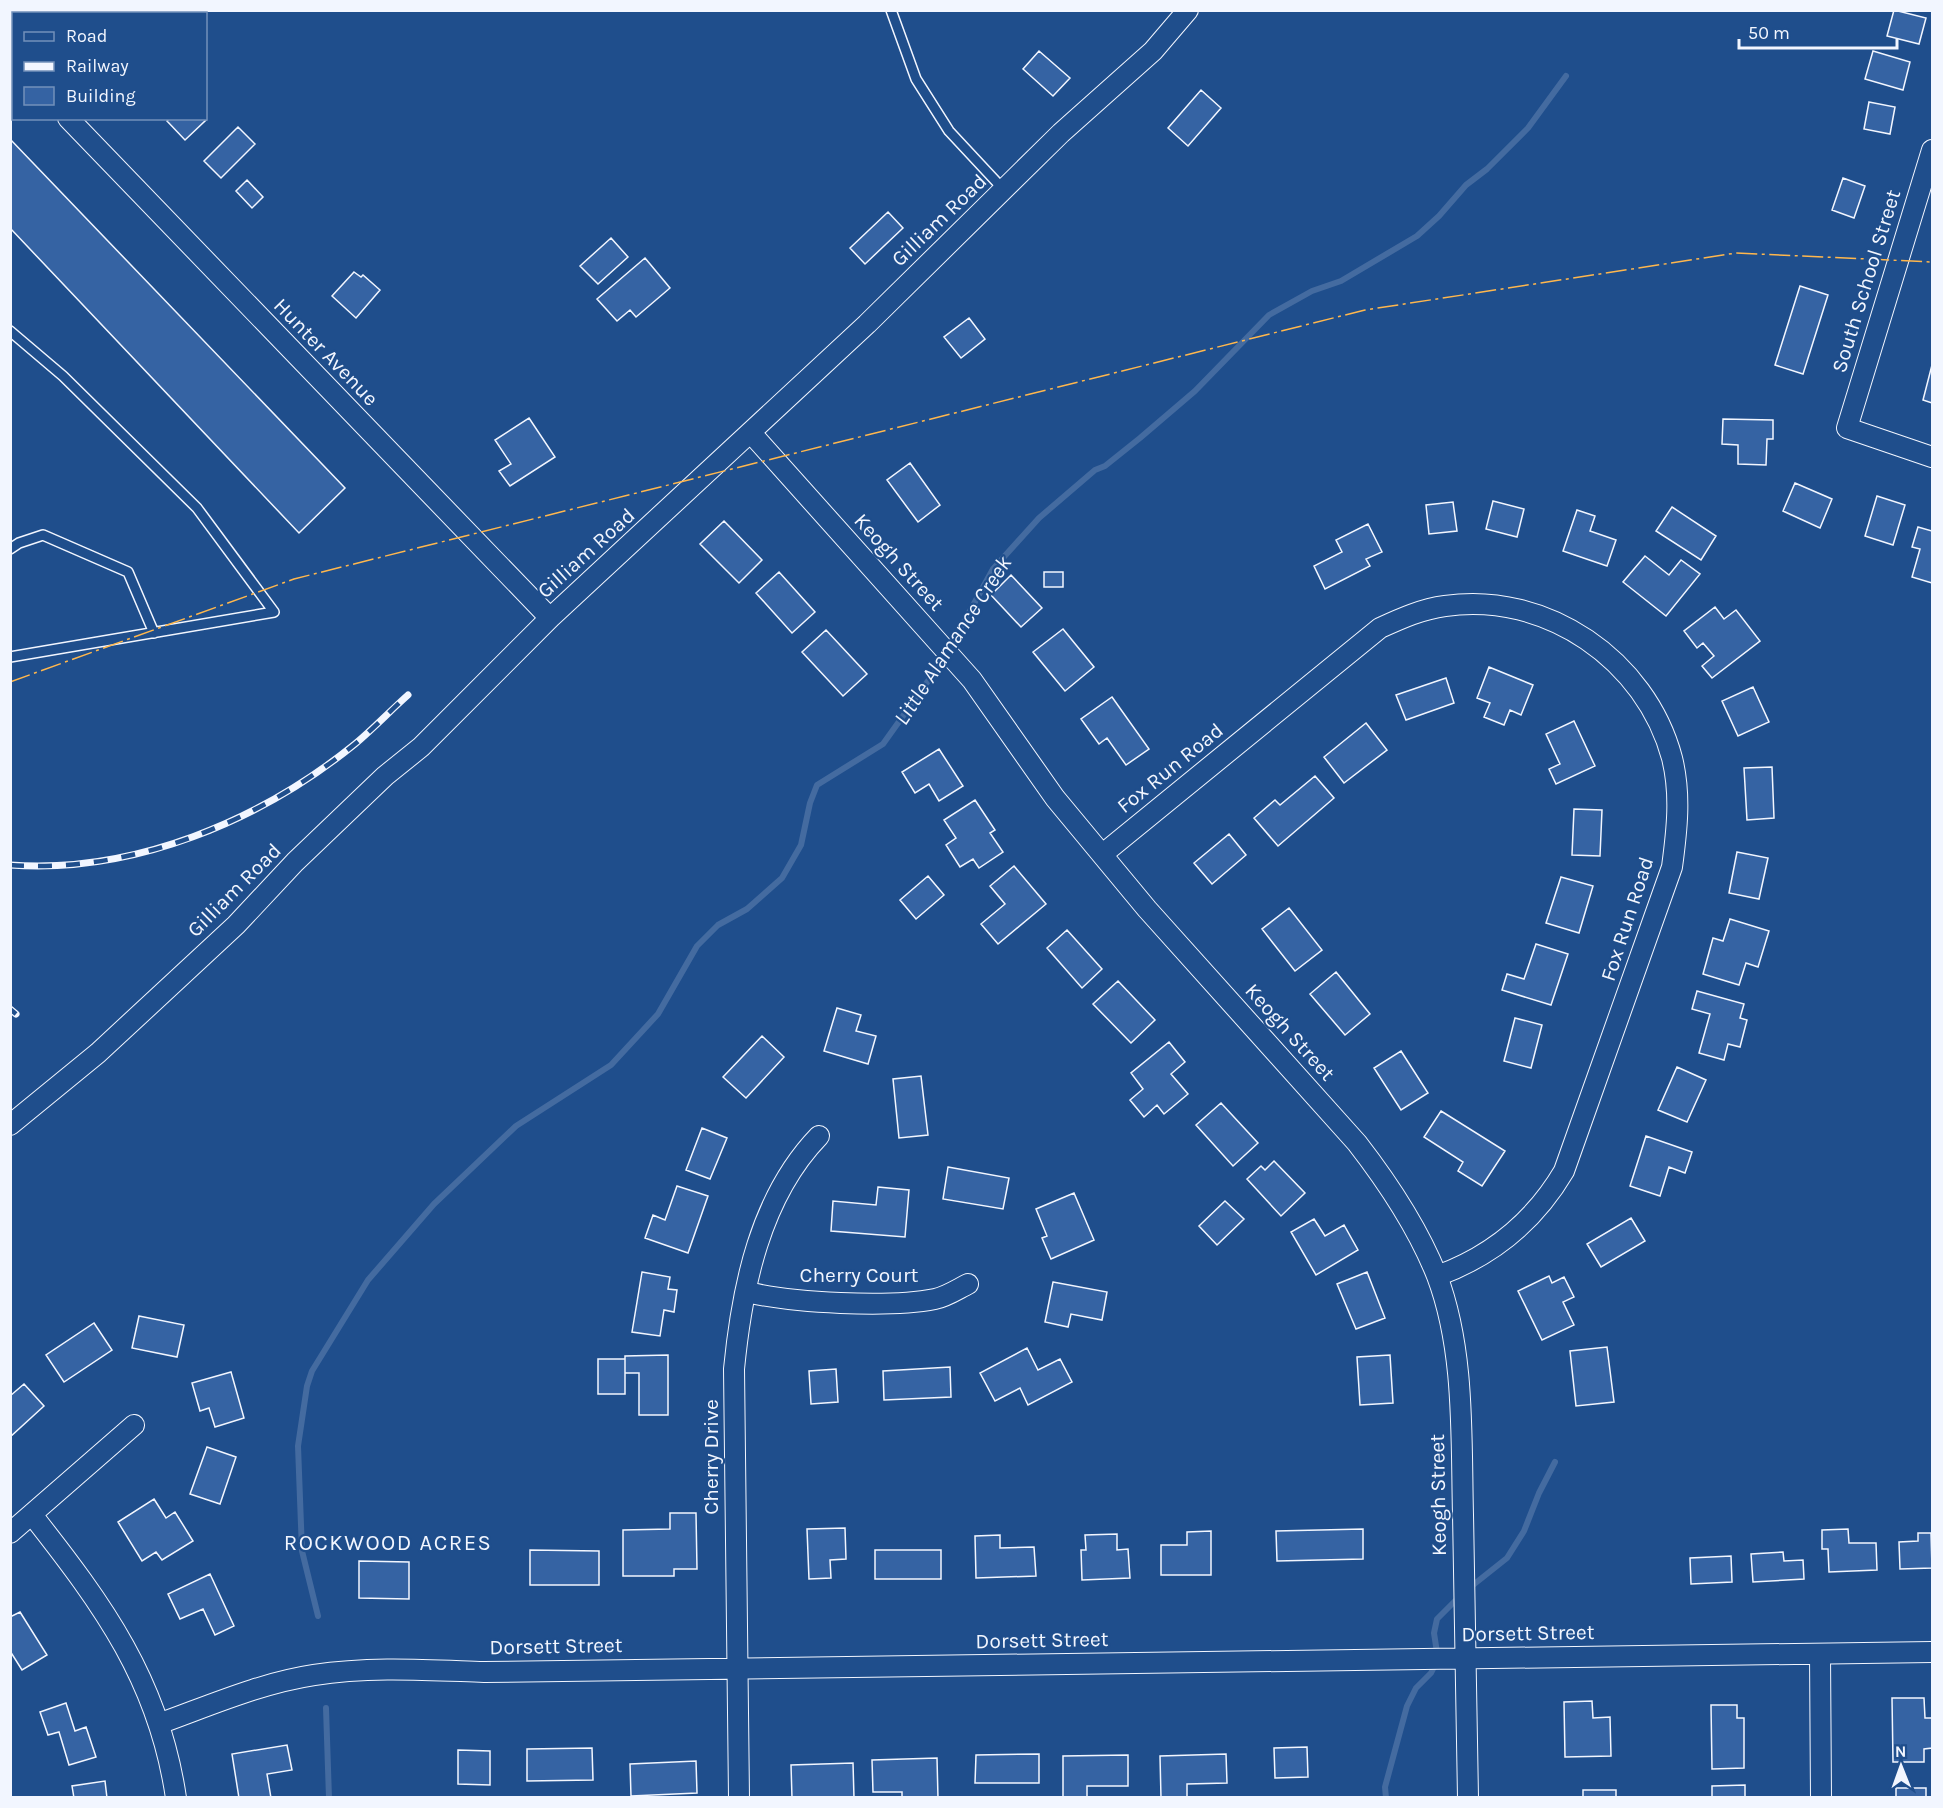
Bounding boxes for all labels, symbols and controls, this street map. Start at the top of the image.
legend [12,12,207,120]
scale bar [1739,12,1896,50]
text: 50 m [1748,22,1790,44]
text: Road [66,25,107,47]
text: Railway [66,55,129,77]
text: Building [66,85,136,107]
street label: Gilliam Road [887,169,991,271]
street label: South School Street [1827,186,1905,375]
street label: Hunter Avenue [269,293,383,411]
street label: Gilliam Road [533,503,639,603]
street label: Keogh Street [849,509,949,616]
water label: Little Alamance Creek [888,550,1018,730]
street label: Fox Run Road [1112,718,1228,818]
street label: Gilliam Road [182,838,286,942]
street label: Fox Run Road [1596,854,1658,984]
street label: Keogh Street [1240,979,1340,1086]
street label: Cherry Court [800,1263,919,1287]
street label: Cherry Drive [699,1399,723,1515]
street label: Keogh Street [1425,1434,1451,1556]
district label: ROCKWOOD ACRES [284,1530,492,1556]
street label: Dorsett Street [1461,1620,1595,1646]
street label: Dorsett Street [975,1627,1109,1653]
street label: Dorsett Street [489,1633,623,1659]
north arrow [1871,1736,1931,1796]
text: N [1895,1742,1907,1761]

